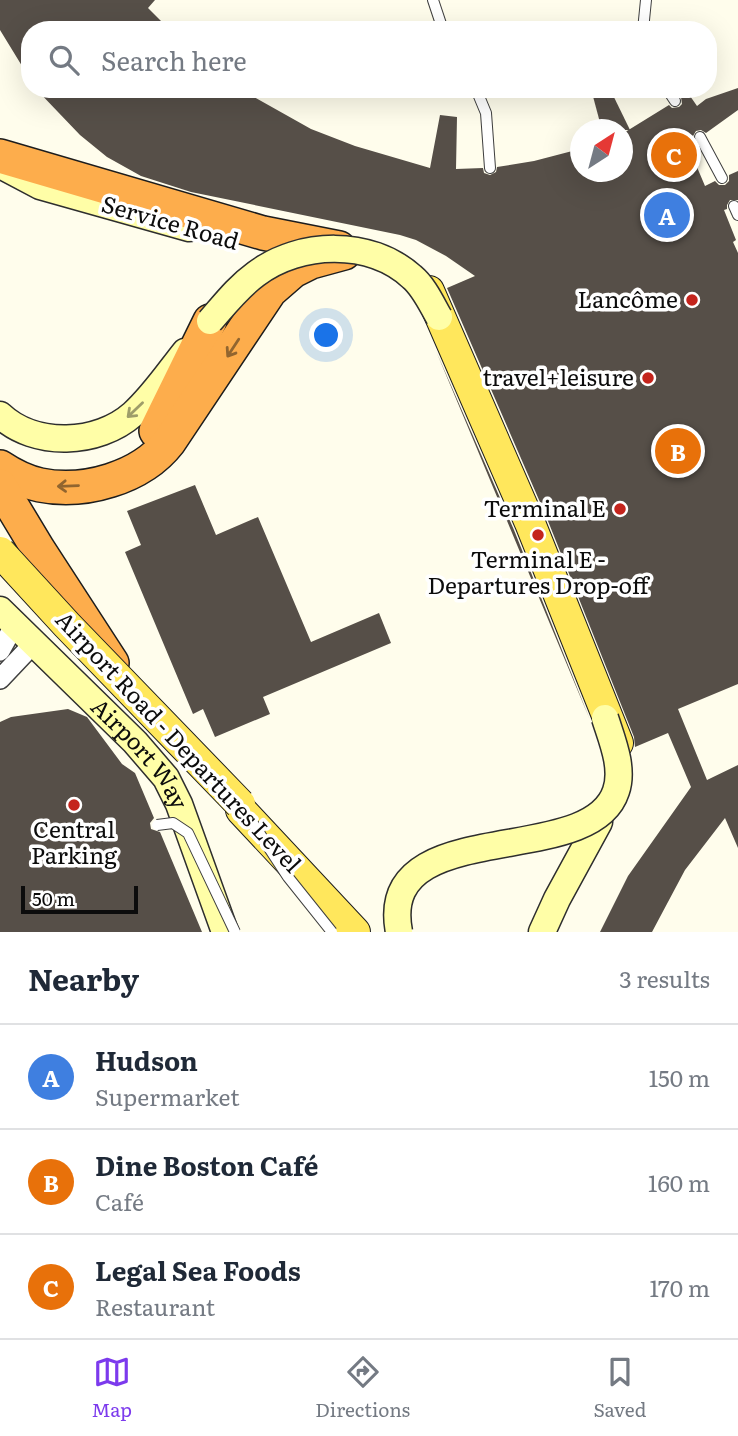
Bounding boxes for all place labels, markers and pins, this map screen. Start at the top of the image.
pin: C [651,129,697,181]
pin: A [644,189,690,241]
place label: Lancôme [577,281,678,315]
marker: Lancôme [684,292,700,308]
place label: travel+leisure [483,359,634,393]
marker: travel+leisure [640,370,656,386]
pin: B [655,425,701,477]
place label: Terminal E [484,490,606,524]
marker: Terminal E [612,501,628,517]
marker: Terminal E - Departures Drop-off [530,527,546,543]
place label: Terminal E - Departures Drop-off [427,541,651,601]
marker: Central Parking [66,797,82,813]
place label: Central Parking [31,811,117,871]

